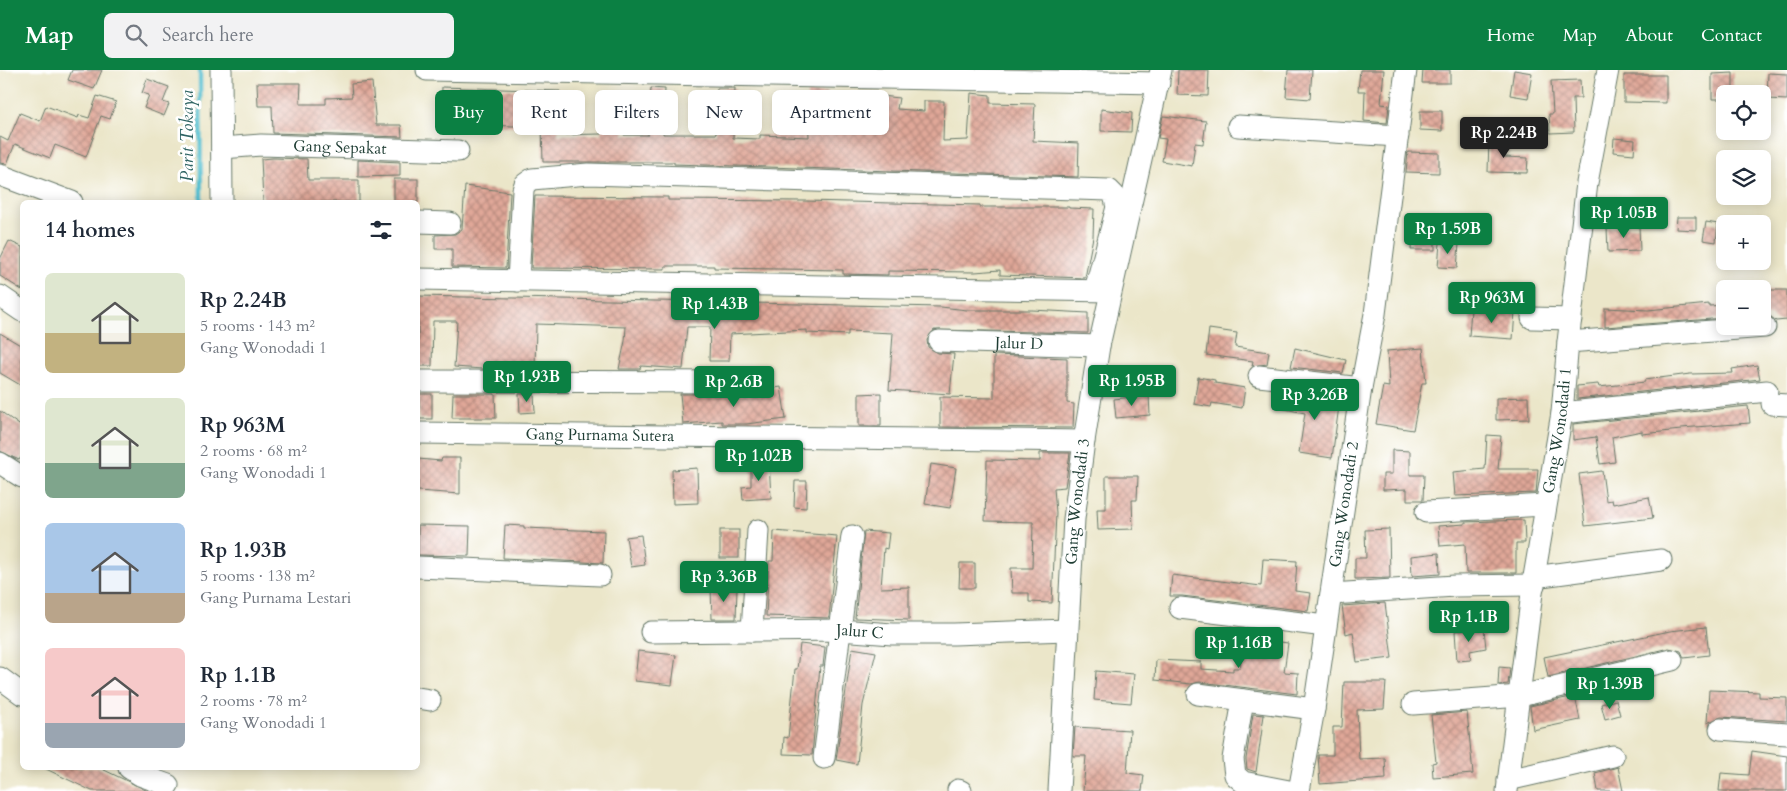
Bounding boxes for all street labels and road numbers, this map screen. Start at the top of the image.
street label: Gang Sepakat [293,135,387,160]
street label: Jalur D [992,332,1043,355]
street label: Gang Wonodadi 1 [1537,367,1577,495]
street label: Gang Purnama Sutera [526,423,675,447]
street label: Gang Wonodadi 3 [1060,437,1095,565]
street label: Gang Wonodadi 2 [1324,440,1364,569]
street label: Jalur C [834,619,884,644]

